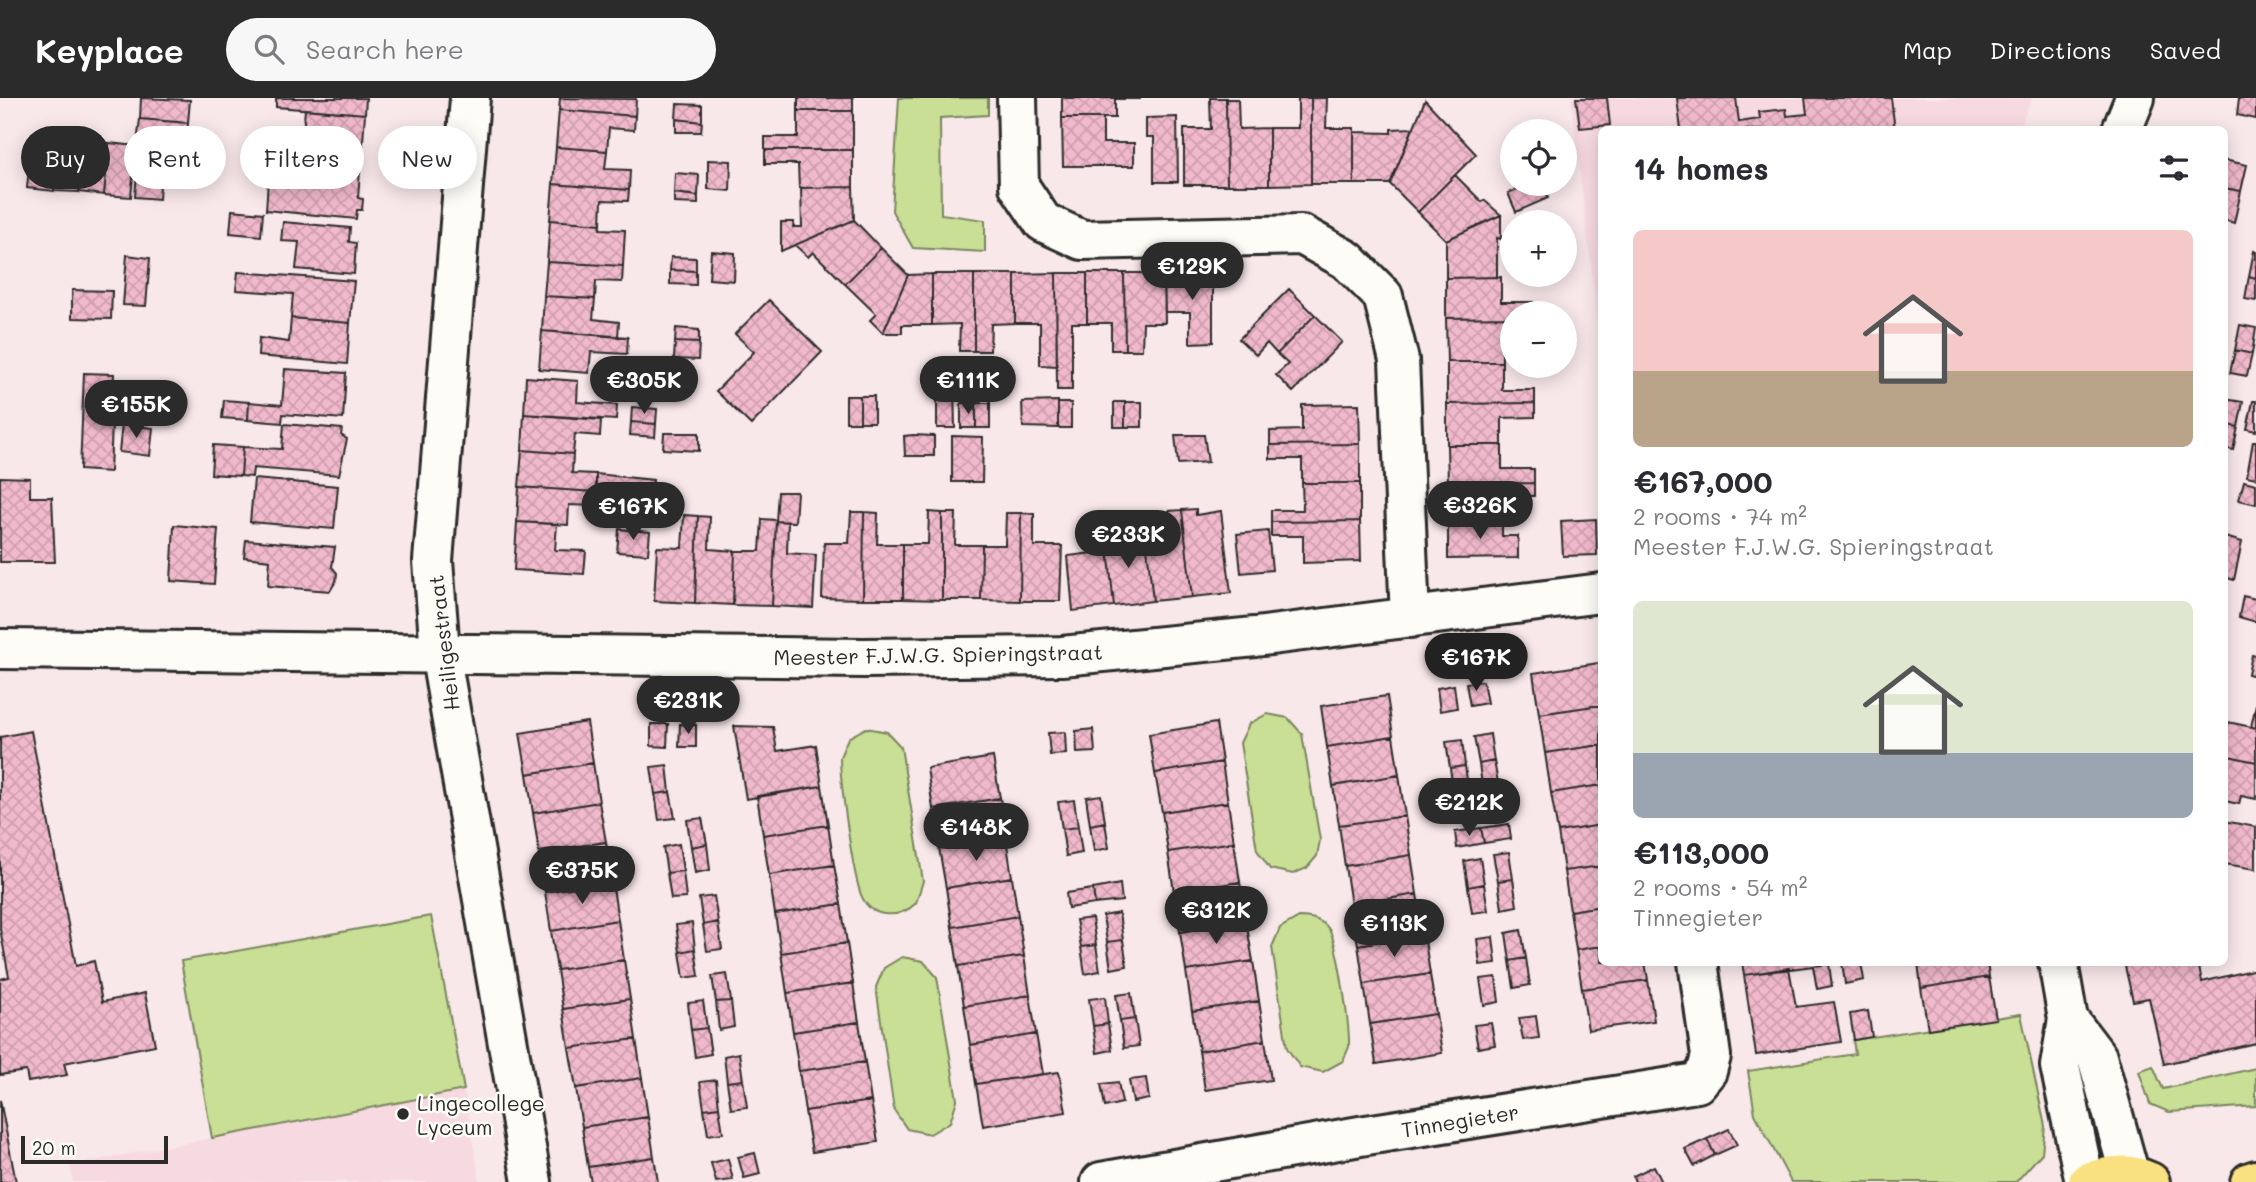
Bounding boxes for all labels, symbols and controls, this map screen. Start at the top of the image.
search box [226,18,716,81]
text: Keyplace [35,28,184,71]
icon: search [250,30,288,68]
text: Search here [306,32,464,66]
text: Map [1903,34,1952,65]
text: Directions [1990,34,2112,65]
text: Saved [2150,34,2221,65]
map controls [1500,119,1577,378]
button: locate [1500,119,1577,196]
chip: Buy [21,126,110,189]
chip: Rent [124,126,226,189]
chip: Filters [240,126,364,189]
chip: New [378,126,477,189]
text: 14 homes [1633,148,1769,188]
icon: filters [2155,149,2193,187]
button: + [1500,210,1577,287]
pin: €129K [1143,242,1241,302]
text: €129K [1157,250,1227,280]
icon: home [1850,276,1976,402]
button: − [1500,301,1577,378]
pin: €305K [595,356,693,416]
pin: €111K [919,356,1017,416]
text: €305K [606,364,682,394]
text: €111K [936,364,1000,394]
pin: €155K [87,380,185,440]
text: €155K [101,388,171,418]
text: €167,000 [1633,461,1773,501]
pin: €167K [584,482,682,542]
pin: €326K [1431,482,1529,541]
text: €326K [1443,489,1517,519]
text: €167K [598,490,668,520]
text: 2 rooms · 74 m² [1633,501,1807,531]
pin: €233K [1079,510,1177,570]
text: €233K [1091,518,1165,548]
text: Meester F.J.W.G. Spieringstraat [1633,531,1994,561]
street label: Heiligestraat [421,574,465,712]
pin: €167K [1427,634,1525,693]
street label: Meester F.J.W.G. Spieringstraat [773,638,1103,670]
text: €167K [1441,641,1511,671]
icon: home [1850,647,1976,773]
pin: €231K [639,676,737,736]
text: €231K [653,684,723,714]
pin: €212K [1420,778,1518,838]
text: €212K [1434,786,1504,816]
pin: €148K [927,804,1025,863]
text: €148K [940,811,1012,841]
text: €113,000 [1633,832,1769,872]
pin: €375K [533,846,631,906]
text: €375K [545,854,619,884]
text: 2 rooms · 54 m² [1633,872,1808,902]
pin: €312K [1167,886,1265,946]
text: €312K [1181,894,1251,924]
pin: €113K [1345,900,1443,959]
text: Tinnegieter [1633,902,1763,932]
text: €113K [1360,907,1428,937]
place label: Lingecollege Lyceum [417,1089,545,1140]
street label: Tinnegieter [1399,1097,1521,1143]
marker: Lingecollege Lyceum [395,1106,411,1122]
scale bar [21,1133,168,1165]
text: 20 m [32,1135,76,1160]

